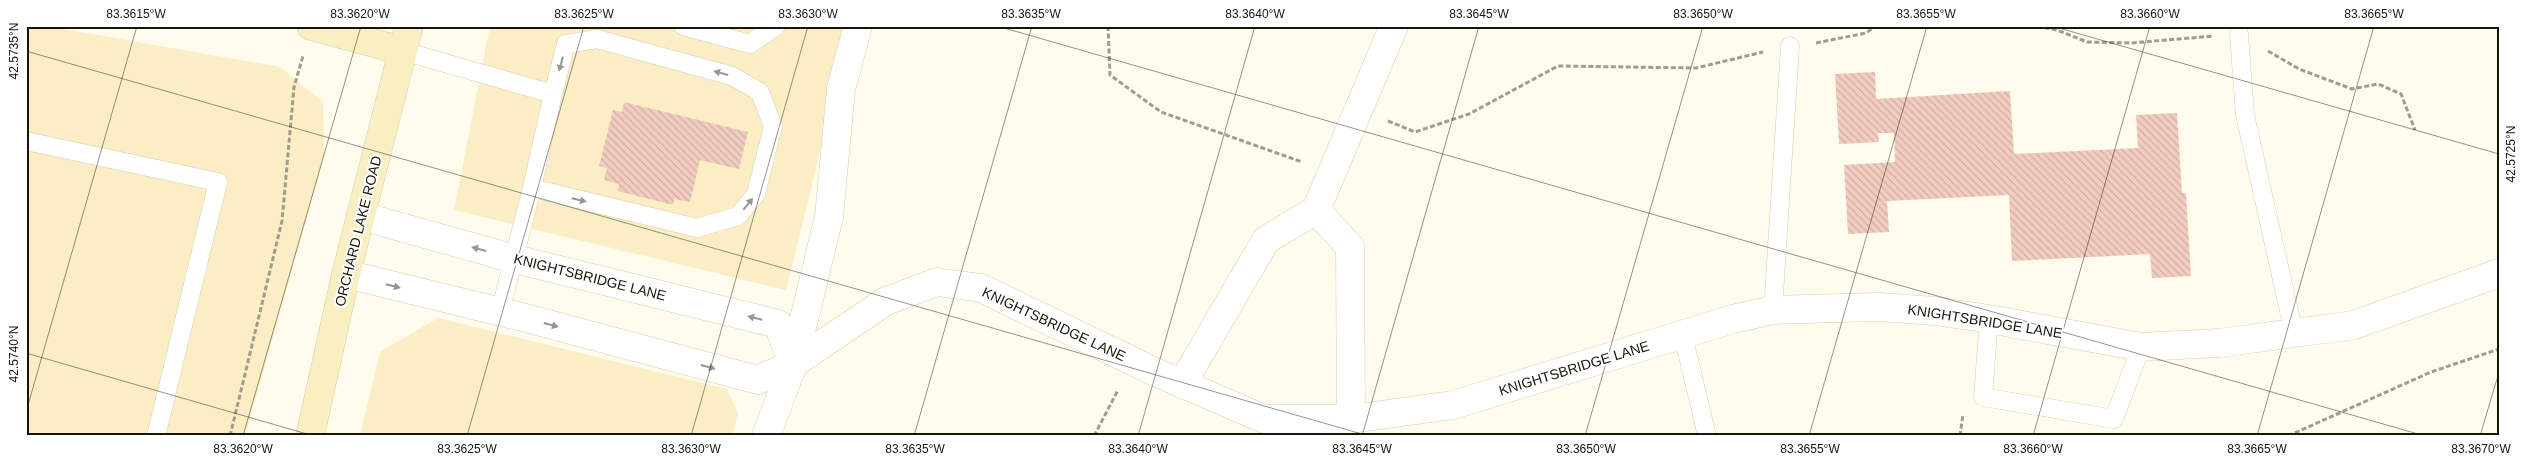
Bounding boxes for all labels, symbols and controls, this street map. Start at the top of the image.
text: 83.3615°W [106,7,166,21]
text: 83.3620°W [330,7,390,21]
text: 83.3625°W [554,7,614,21]
text: 83.3630°W [778,7,838,21]
text: 83.3635°W [1001,7,1061,21]
text: 83.3640°W [1225,7,1285,21]
text: 83.3645°W [1449,7,1509,21]
text: 83.3650°W [1673,7,1733,21]
text: 83.3655°W [1896,7,1956,21]
text: 83.3660°W [2120,7,2180,21]
text: 83.3665°W [2344,7,2404,21]
text: 42.5735°N [7,23,21,79]
one-way arrow [557,56,565,71]
one-way arrow [714,69,729,77]
text: 42.5725°N [2504,126,2518,182]
street label: ORCHARD LAKE ROAD [332,154,384,308]
one-way arrow [572,196,587,204]
one-way arrow [743,197,754,210]
one-way arrow [471,245,486,253]
street label: KNIGHTSBRIDGE LANE [512,250,668,304]
one-way arrow [386,282,401,290]
street label: KNIGHTSBRIDGE LANE [980,284,1128,364]
street label: KNIGHTSBRIDGE LANE [1907,301,2063,341]
one-way arrow [748,314,763,322]
one-way arrow [543,321,558,329]
text: 42.5740°N [7,326,21,382]
street label: KNIGHTSBRIDGE LANE [1497,337,1651,399]
one-way arrow [700,363,715,371]
text: 83.3620°W [213,442,273,456]
text: 83.3625°W [437,442,497,456]
text: 83.3630°W [661,442,721,456]
text: 83.3635°W [885,442,945,456]
text: 83.3640°W [1108,442,1168,456]
text: 83.3645°W [1332,442,1392,456]
text: 83.3650°W [1556,442,1616,456]
text: 83.3655°W [1780,442,1840,456]
text: 83.3660°W [2003,442,2063,456]
text: 83.3665°W [2227,442,2287,456]
text: 83.3670°W [2451,442,2511,456]

